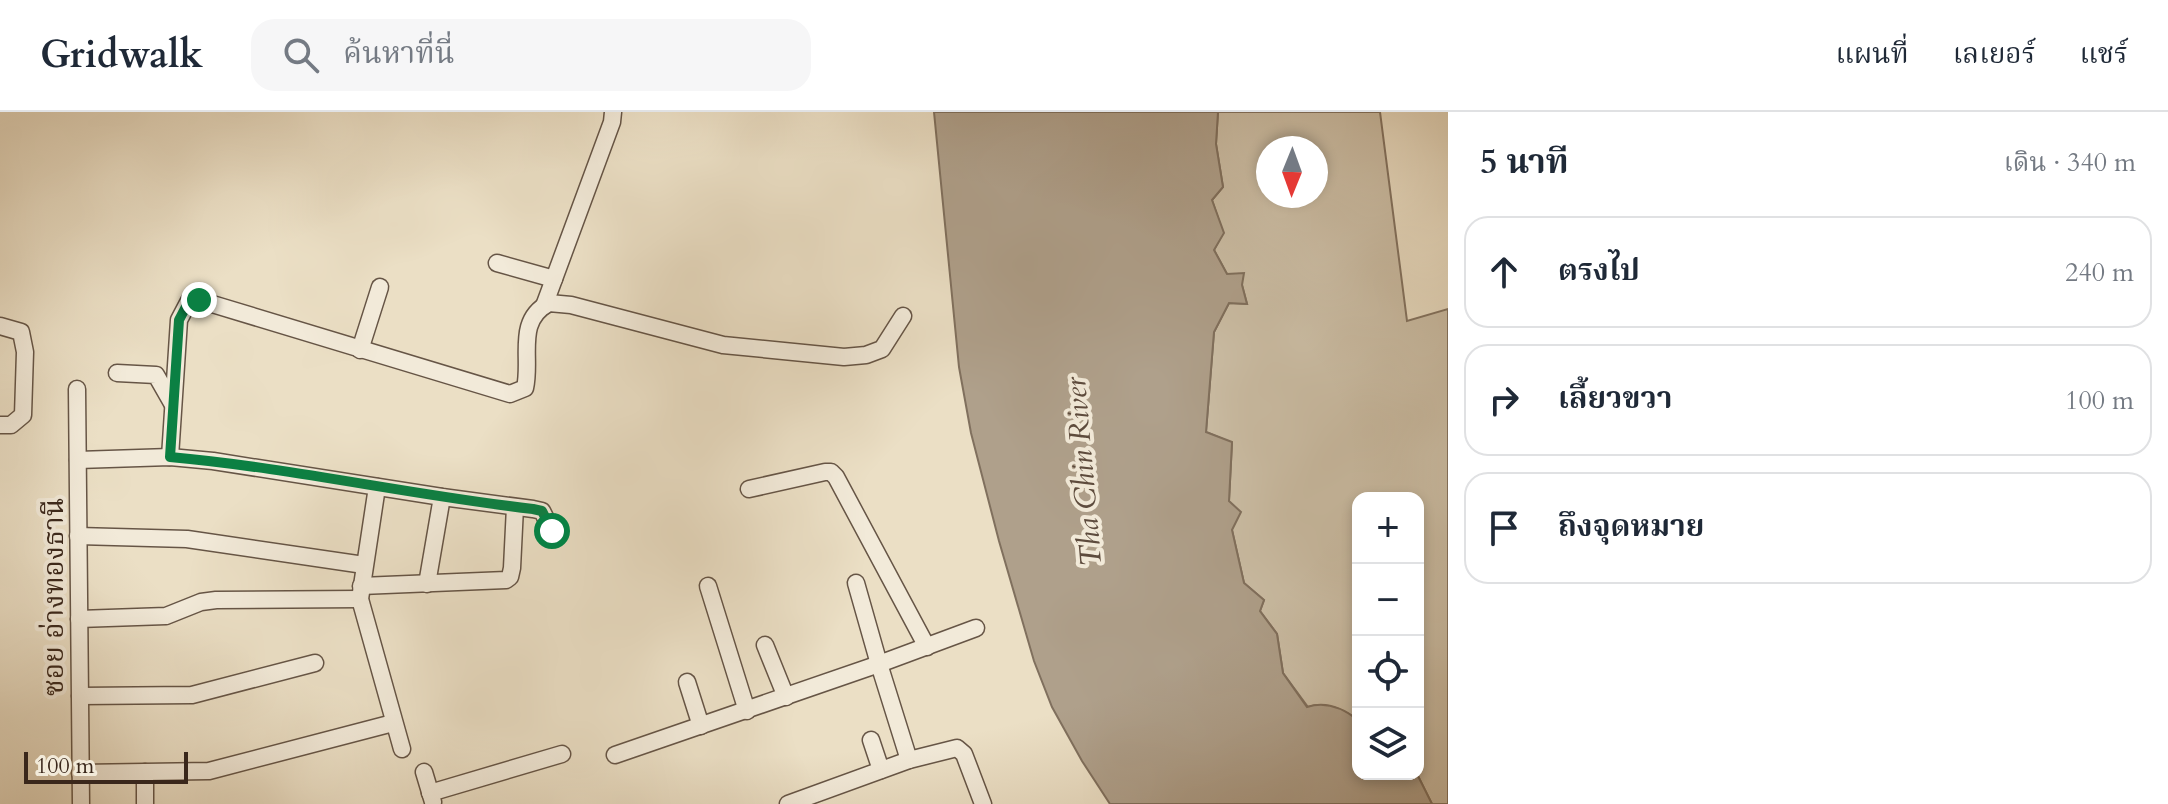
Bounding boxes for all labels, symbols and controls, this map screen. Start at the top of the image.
search box [251,19,811,91]
text: Gridwalk [40,29,203,81]
icon: search [279,33,323,77]
text: ค้นหาที่นี่ [343,33,455,74]
text: แผนที่ [1835,35,1909,73]
text: เลเยอร์ [1953,35,2036,73]
text: แชร์ [2080,35,2128,73]
north arrow [1256,136,1328,208]
text: 5 นาที [1480,139,1569,185]
text: เดิน · 340 m [2004,145,2136,180]
icon: ahead [1482,250,1526,294]
text: ตรงไป [1558,250,1640,291]
text: 240 m [2065,255,2134,290]
route end [181,282,217,318]
water label: Tha Chin River [1055,374,1112,568]
icon: right [1482,378,1526,422]
text: เลี้ยวขวา [1558,378,1672,419]
text: 100 m [2065,383,2134,418]
map controls [1352,492,1424,780]
button: + [1352,492,1424,564]
street label: ซอย อ่างทองธานี [35,498,73,696]
icon: arrive [1482,506,1526,550]
text: ถึงจุดหมาย [1558,506,1704,547]
route start [534,513,570,549]
button: − [1352,564,1424,636]
button: locate [1352,636,1424,708]
button: layers [1352,708,1424,780]
scale bar [24,748,188,784]
text: 100 m [36,751,94,781]

